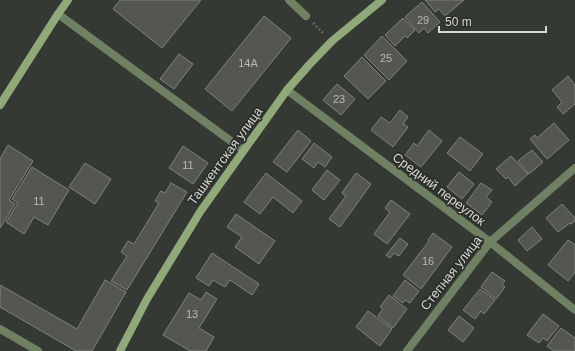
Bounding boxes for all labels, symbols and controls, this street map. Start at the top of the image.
scale bar [439,8,546,34]
house number: 29 [417,14,429,26]
text: 50 m [445,15,472,29]
house number: 25 [380,52,392,64]
house number: 14А [238,57,258,69]
house number: 23 [333,93,345,105]
street label: Ташкентская улица [184,104,266,208]
street label: Средний переулок [390,149,488,229]
house number: 11 [182,159,194,171]
house number: 11 [33,195,45,207]
street label: Степная улица [417,232,485,313]
house number: 16 [422,255,434,267]
house number: 13 [186,308,198,320]

